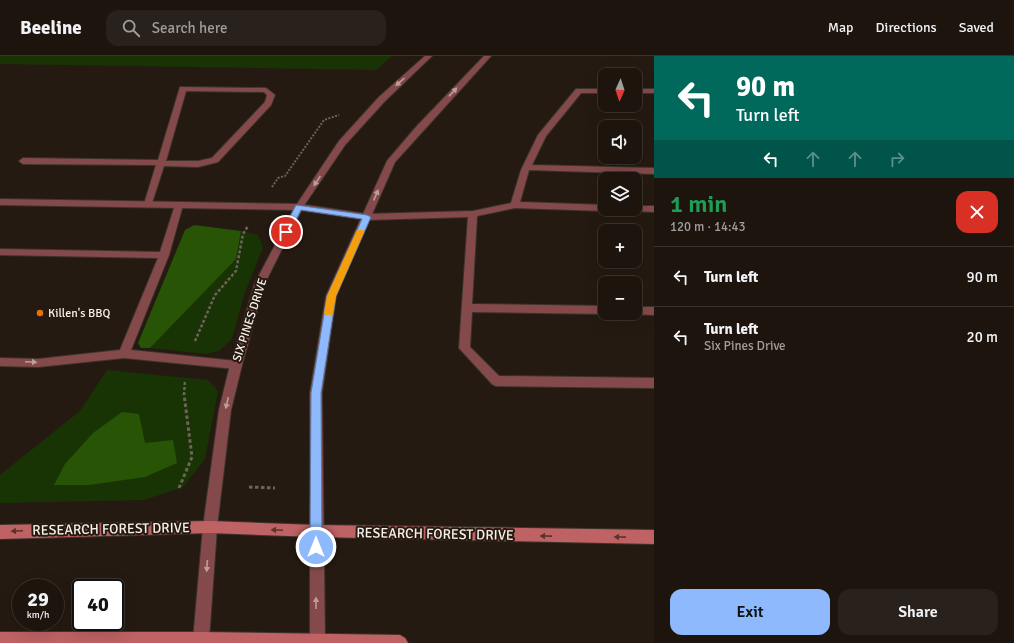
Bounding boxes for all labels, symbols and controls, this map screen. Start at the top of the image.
search box [106,10,386,46]
text: Beeline [20,16,82,40]
icon: search [120,17,142,39]
text: Search here [152,19,227,37]
text: Map [828,19,854,36]
text: Directions [876,19,937,36]
text: Saved [959,19,994,36]
north arrow [598,68,642,112]
map controls [598,68,642,320]
text: 90 m [736,70,795,104]
icon: left [670,72,722,124]
one-way arrow [395,77,405,87]
one-way arrow [449,87,458,98]
text: Turn left [736,104,799,126]
button: sound [598,120,642,164]
icon: left [760,148,782,170]
icon: ahead [802,148,824,170]
icon: ahead [844,148,866,170]
icon: right [886,148,908,170]
button: layers [598,172,642,216]
one-way arrow [313,175,320,187]
one-way arrow [374,189,380,201]
text: 1 min [670,189,727,219]
button: close [956,191,998,233]
pin [269,215,303,249]
text: 120 m · 14:43 [670,219,746,235]
icon: arrive [275,221,297,243]
button: + [598,224,642,268]
icon: left [670,266,692,288]
text: Turn left [704,268,758,286]
text: 90 m [967,268,998,286]
street label: SIX PINES DRIVE [229,276,271,364]
button: − [598,276,642,320]
place label: Killen's BBQ [48,306,111,321]
marker: Killen's BBQ [35,308,45,318]
text: Turn left [704,320,758,338]
icon: left [670,326,692,348]
text: 20 m [967,328,998,346]
text: Six Pines Drive [704,338,786,354]
one-way arrow [25,359,37,366]
one-way arrow [223,397,229,409]
street label: RESEARCH FOREST DRIVE [32,519,190,539]
street label: RESEARCH FOREST DRIVE [356,524,514,544]
position arrow [295,526,337,568]
one-way arrow [270,527,283,533]
one-way arrow [10,528,23,534]
one-way arrow [539,533,552,539]
one-way arrow [613,534,626,540]
one-way arrow [203,560,210,572]
speed limit sign: 40 [72,579,124,631]
text: 29 [27,587,49,612]
button: Exit [670,589,830,635]
button: Share [838,589,998,635]
one-way arrow [313,596,319,609]
text: km/h [27,609,49,621]

